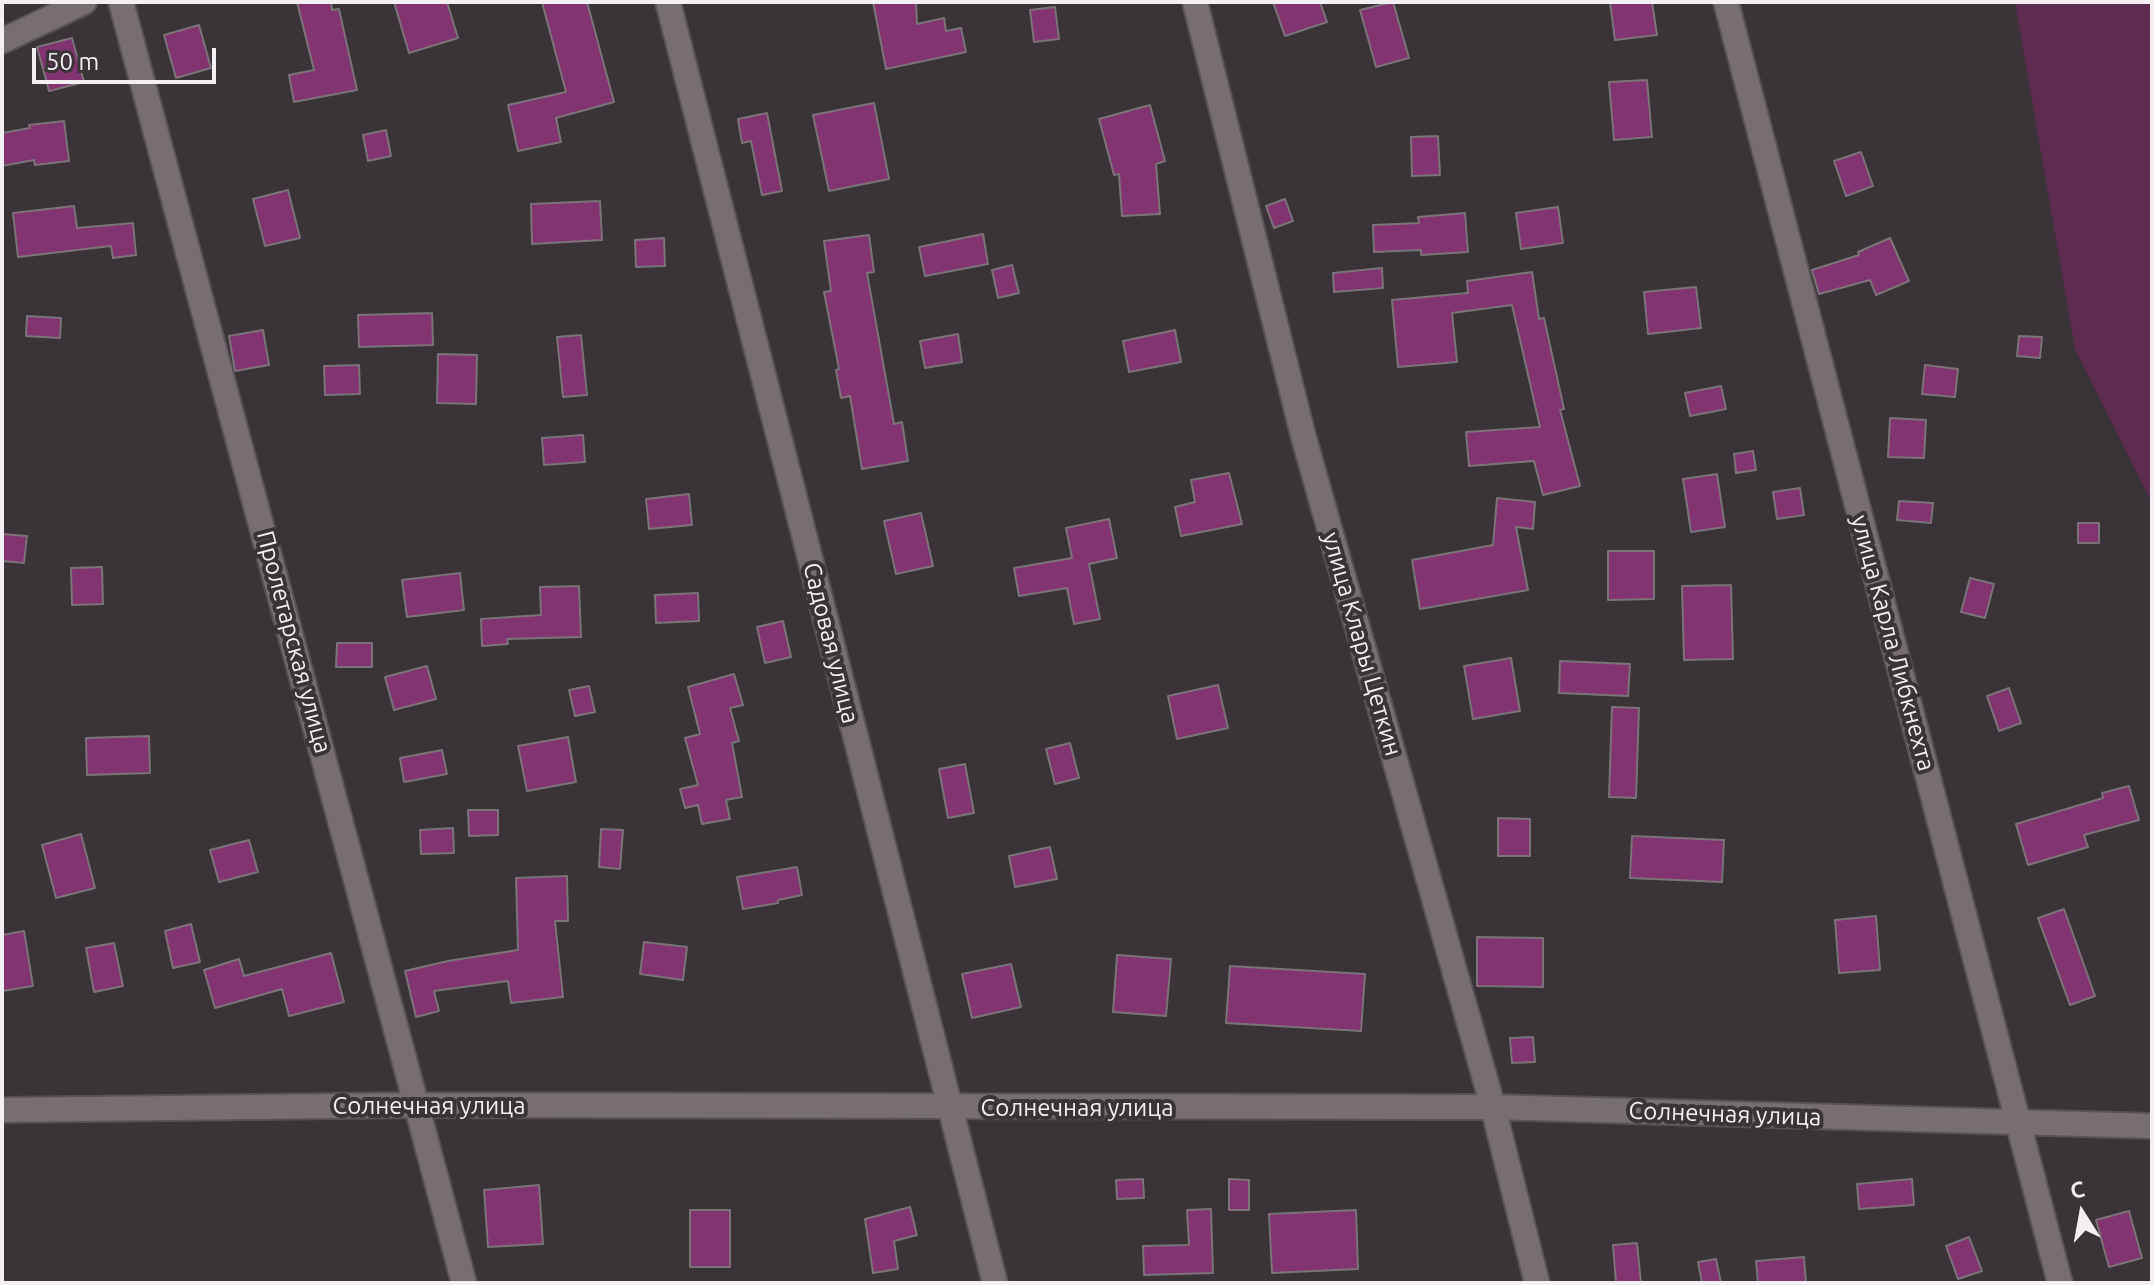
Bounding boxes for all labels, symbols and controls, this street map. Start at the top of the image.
scale bar [36,32,220,82]
text: 50 m [46,48,99,75]
street label: улица Карла Либкнехта [1845,512,1941,774]
street label: Пролетарская улица [250,528,338,756]
street label: улица Клары Цеткин [1316,529,1408,759]
street label: Садовая улица [797,560,865,726]
street label: Солнечная улица [332,1092,526,1120]
street label: Солнечная улица [980,1094,1174,1122]
street label: Солнечная улица [1628,1096,1822,1132]
north arrow [2042,1173,2122,1253]
text: С [2068,1175,2087,1203]

